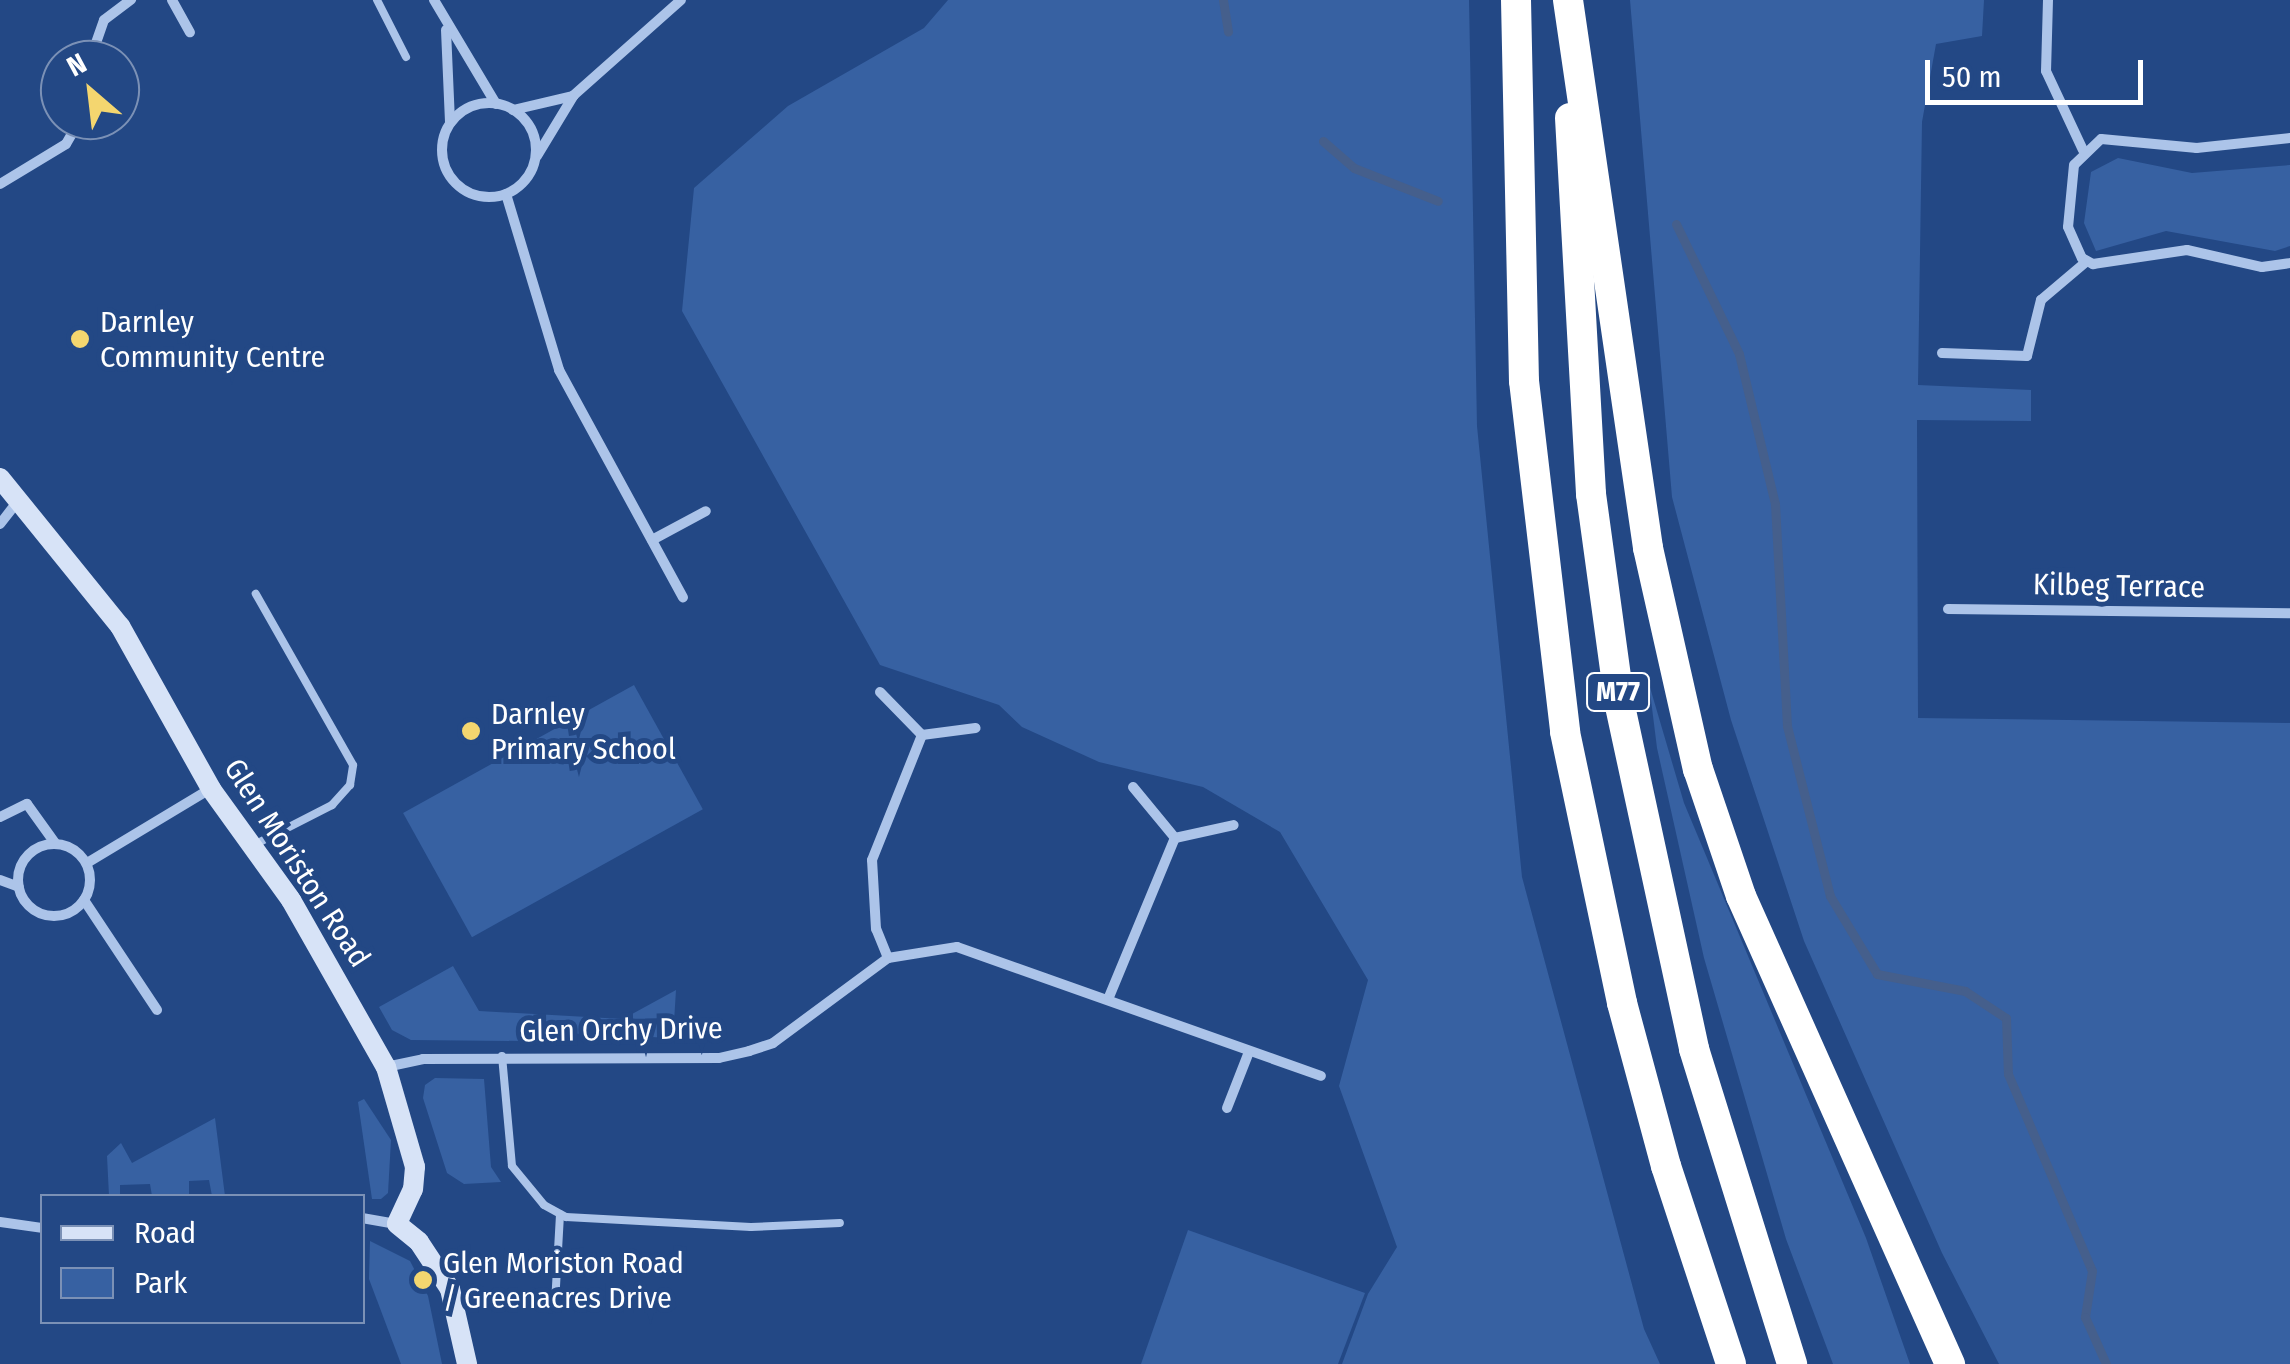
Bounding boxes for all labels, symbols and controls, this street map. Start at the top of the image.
north arrow [40,40,140,140]
scale bar [1930,40,2148,102]
text: N [61,46,92,83]
text: 50 m [1942,59,2002,95]
place label: Darnley Community Centre [100,304,325,374]
marker: Darnley Community Centre [69,328,91,350]
street label: Kilbeg Terrace [2033,567,2205,605]
road number: M77 [1586,669,1650,715]
place label: Darnley Primary School [491,696,676,766]
marker: Darnley Primary School [460,720,482,742]
street label: Glen Moriston Road [216,752,378,974]
street label: Glen Orchy Drive [519,1010,723,1050]
legend [40,1194,365,1324]
text: Road [134,1215,196,1251]
place label: Glen Moriston Road / Greenacres Drive [443,1245,684,1316]
text: Park [134,1265,187,1301]
marker: Glen Moriston Road / Greenacres Drive [412,1269,434,1291]

